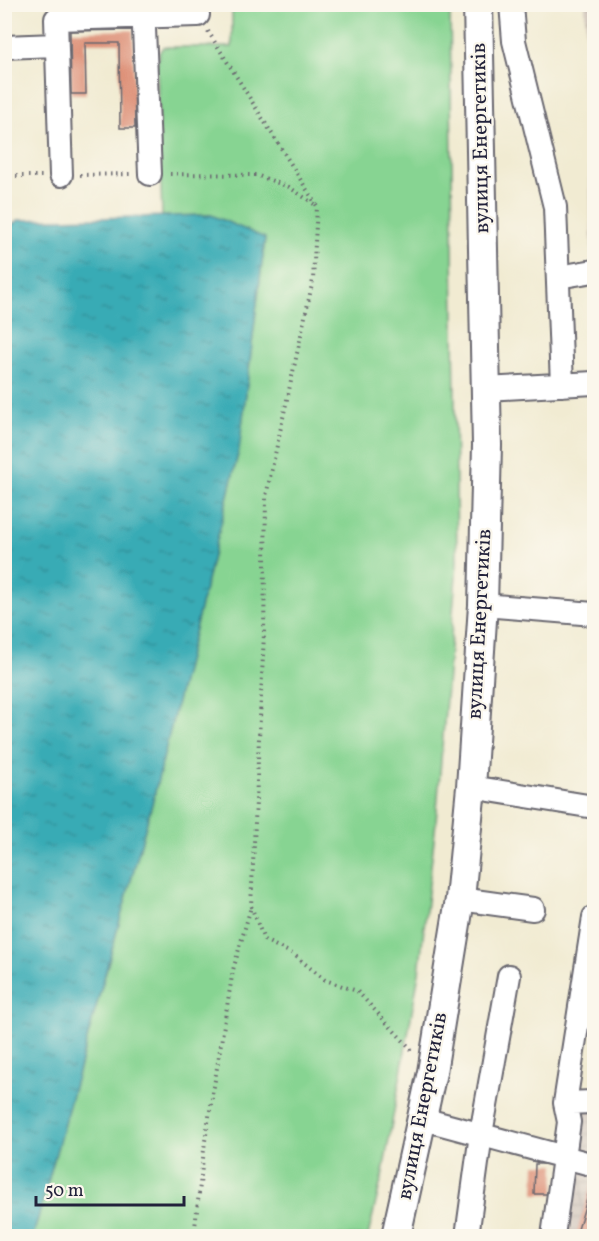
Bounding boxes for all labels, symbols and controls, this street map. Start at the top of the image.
street label: вулиця Енергетиків [465,42,497,234]
street label: вулиця Енергетиків [461,528,499,720]
street label: вулиця Енергетиків [391,1010,455,1202]
scale bar [36,1169,184,1207]
text: 50 m [45,1179,84,1204]

